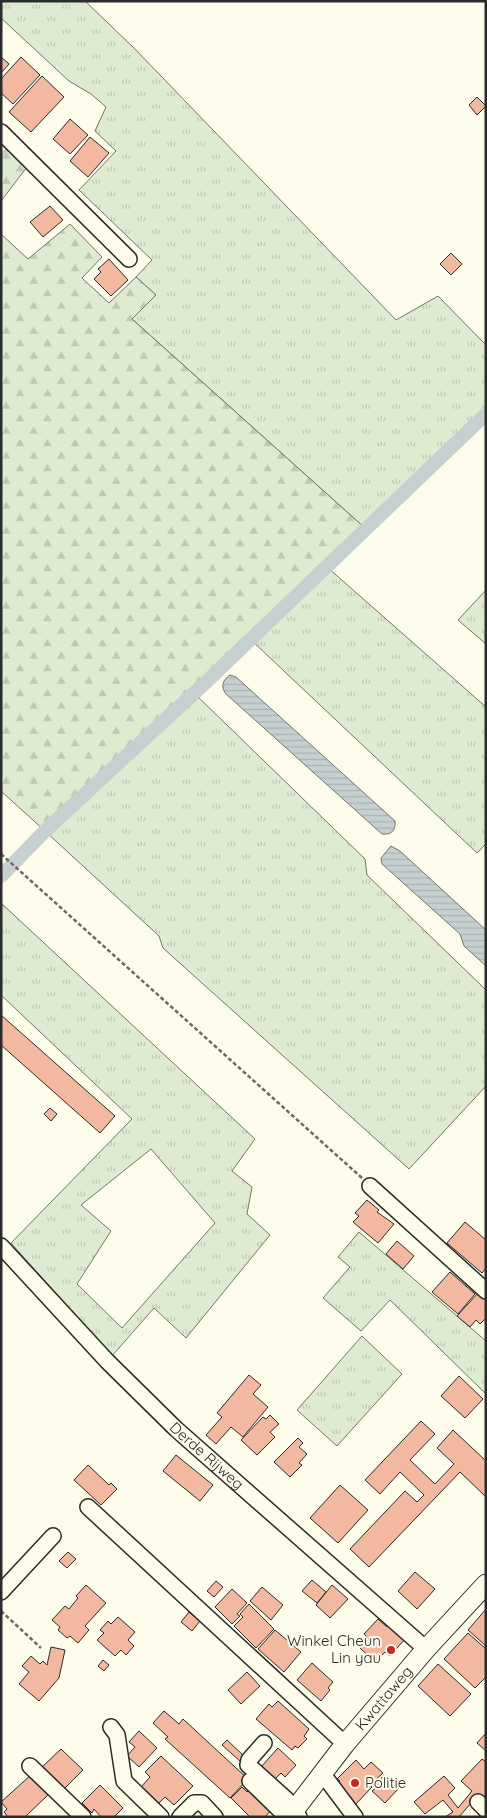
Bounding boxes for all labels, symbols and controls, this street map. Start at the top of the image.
street label: Derde Rijweg [166,1418,248,1493]
place label: Winkel Cheun Lin yau [287,1631,381,1667]
marker: Winkel Cheun Lin yau [385,1644,397,1656]
street label: Kwattaweg [351,1662,416,1734]
place label: Politie [365,1773,406,1792]
marker: Politie [349,1777,361,1789]

